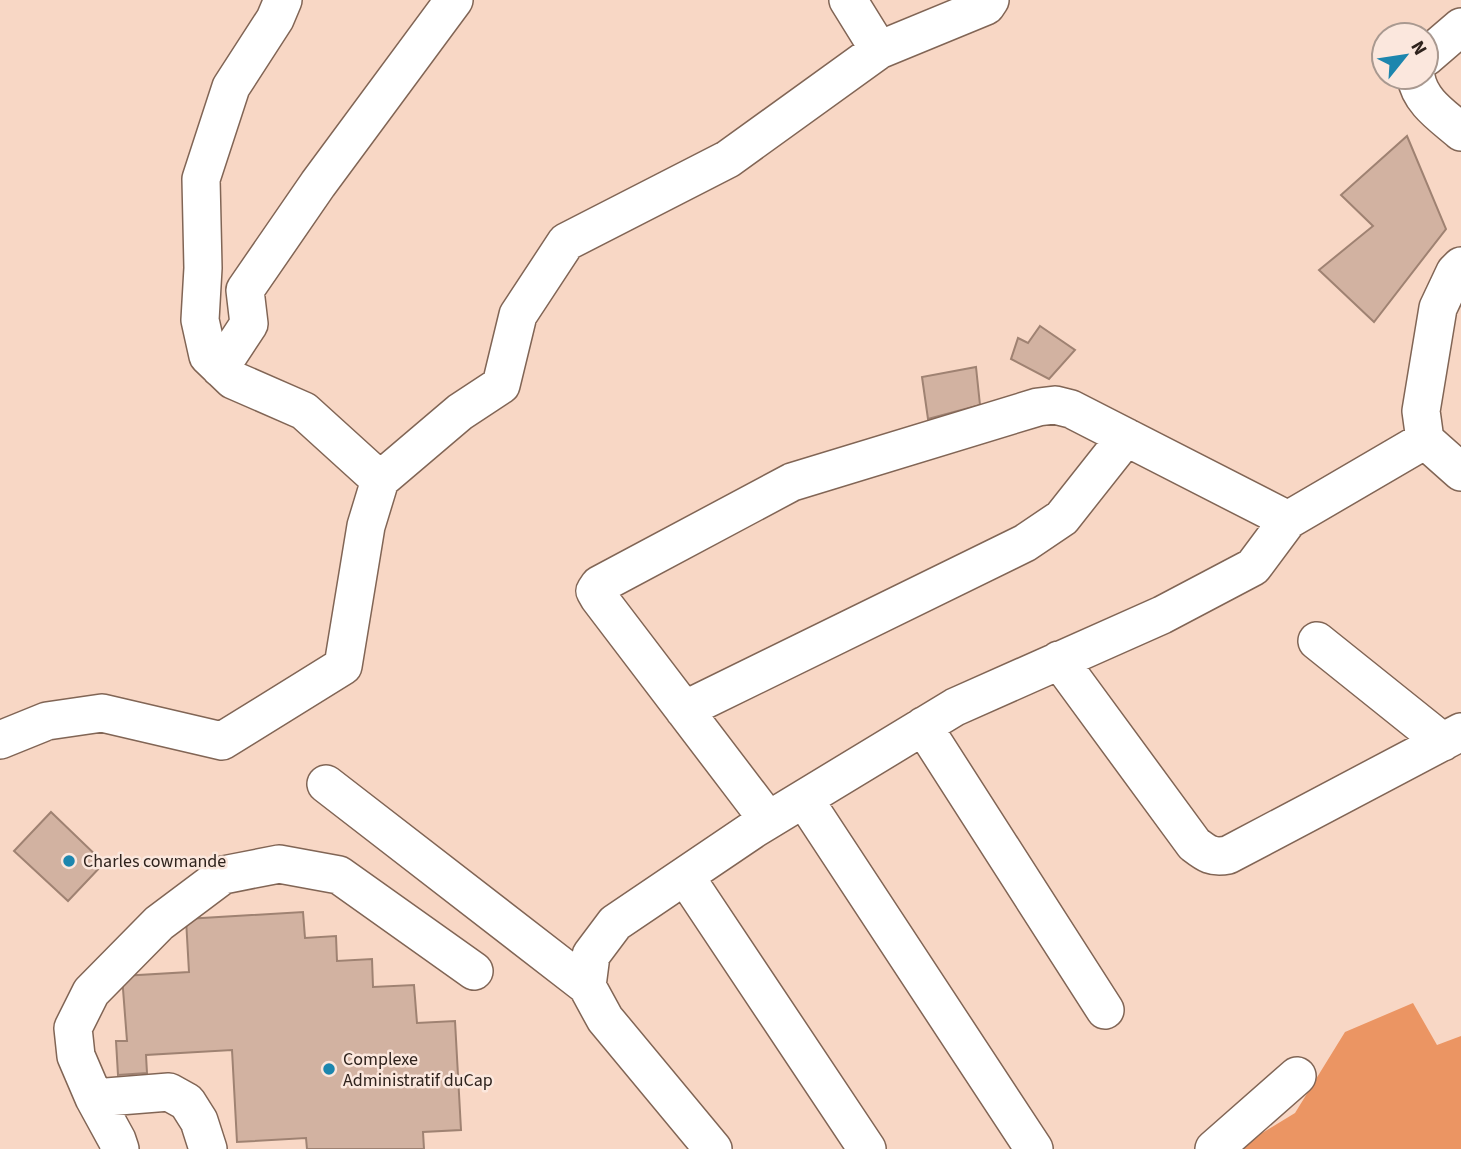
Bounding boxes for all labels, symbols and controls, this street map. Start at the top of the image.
north arrow [1370,21,1440,91]
text: N [1404,36,1433,60]
place label: Charles cowmande [83,849,226,874]
marker: Charles cowmande [61,853,77,869]
place label: Complexe Administratif duCap [343,1047,493,1093]
marker: Complexe Administratif duCap [321,1061,337,1077]

